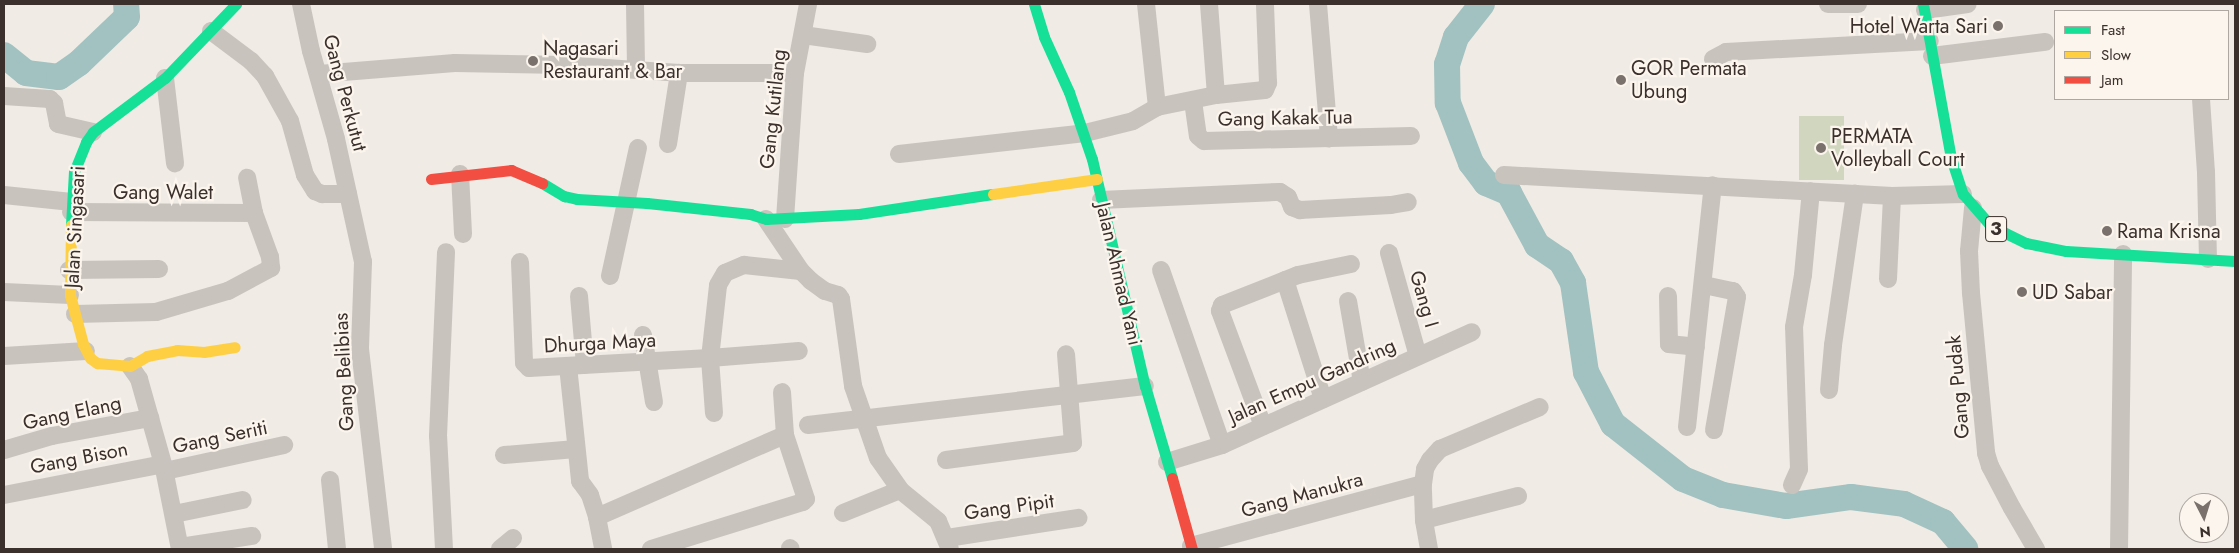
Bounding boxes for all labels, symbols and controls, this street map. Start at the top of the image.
legend [2054,10,2229,100]
place label: Hotel Warta Sari [1850,14,1988,38]
text: Fast [2101,19,2125,41]
marker: Hotel Warta Sari [1992,20,2004,32]
street label: Gang Perkutut [318,32,372,154]
place label: Nagasari Restaurant & Bar [543,37,682,84]
text: Slow [2101,44,2131,66]
street label: Gang Kutilang [755,48,791,170]
marker: Nagasari Restaurant & Bar [527,55,539,67]
place label: GOR Permata Ubung [1631,56,1747,103]
text: Jam [2101,69,2124,91]
marker: GOR Permata Ubung [1615,74,1627,86]
street label: Gang Kakak Tua [1217,105,1353,131]
place label: PERMATA Volleyball Court [1831,124,1965,171]
marker: PERMATA Volleyball Court [1815,142,1827,154]
street label: Jalan Singasari [60,165,90,289]
street label: Gang Walet [113,180,213,204]
street label: Jalan Ahmad Yani [1091,200,1147,348]
road number: 3 [1985,212,2007,245]
place label: Rama Krisna [2117,219,2221,243]
marker: Rama Krisna [2101,225,2113,237]
street label: Gang I [1404,268,1444,330]
place label: UD Sabar [2032,280,2113,304]
marker: UD Sabar [2016,286,2028,298]
street label: Gang Belibias [329,312,359,432]
street label: Dhurga Maya [543,328,657,358]
street label: Jalan Empu Gandring [1225,333,1399,429]
street label: Gang Pudak [1942,334,1974,440]
street label: Gang Elang [21,391,123,435]
street label: Gang Seriti [170,415,270,459]
street label: Gang Bison [28,437,130,479]
street label: Gang Manukra [1238,467,1366,523]
street label: Gang Pipit [962,489,1056,525]
north arrow [2179,493,2229,543]
text: N [2199,522,2212,542]

